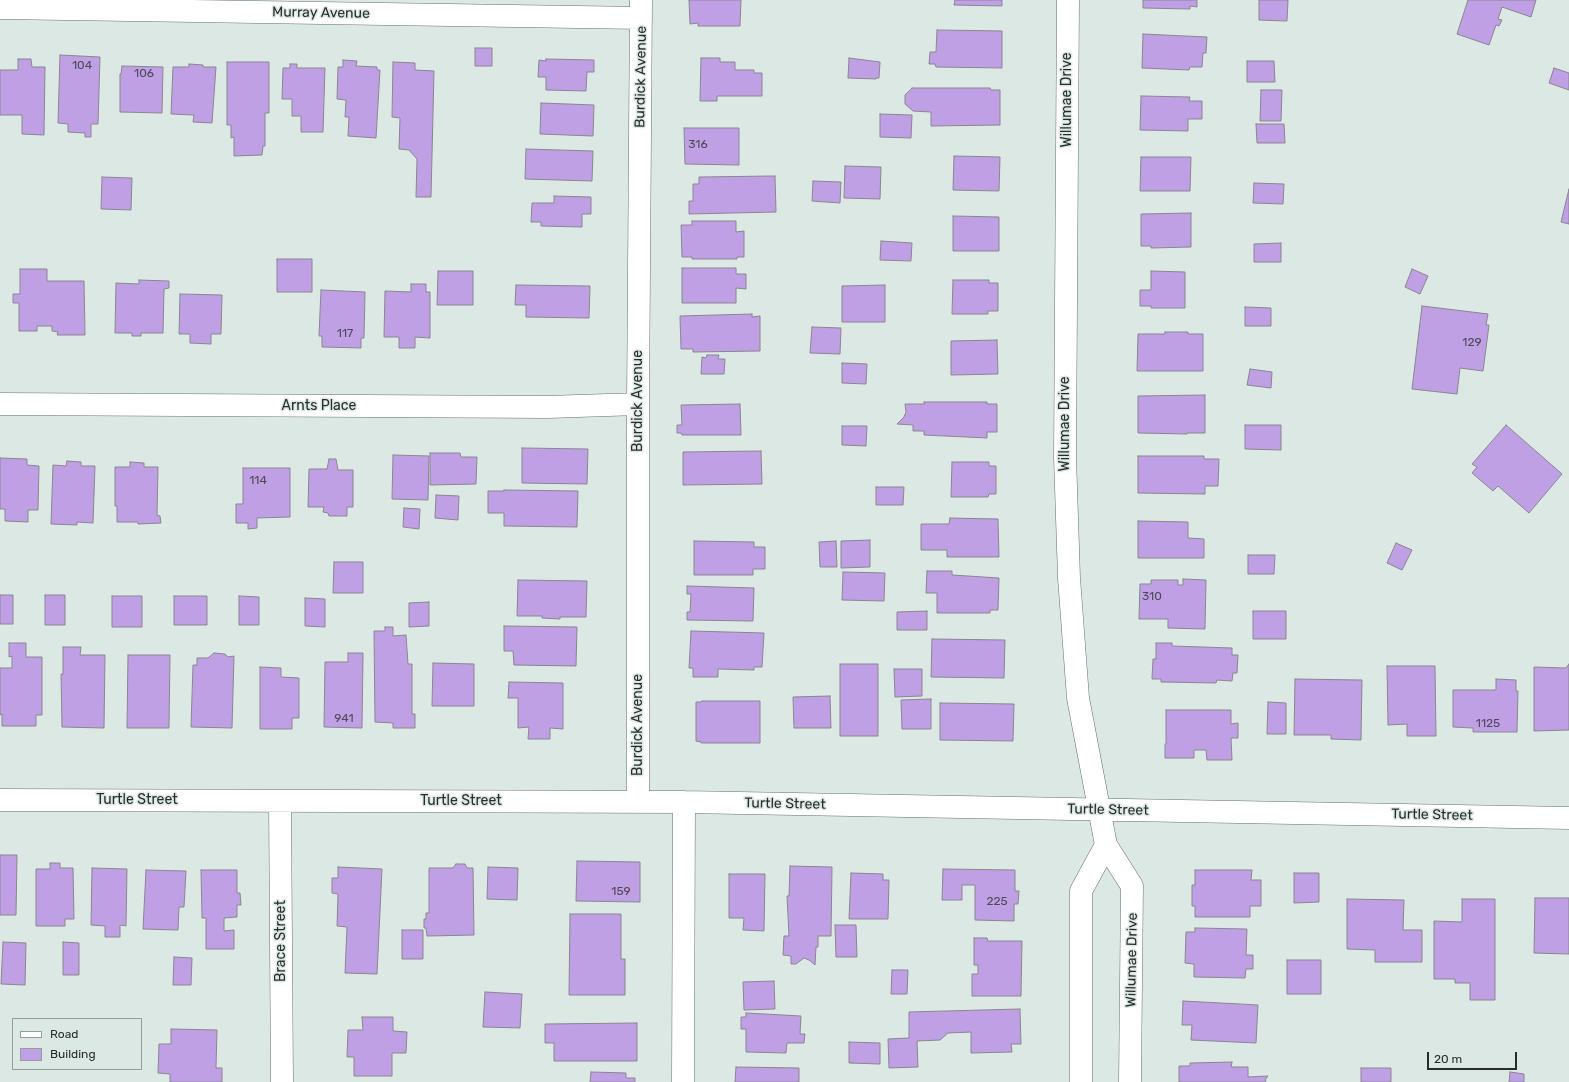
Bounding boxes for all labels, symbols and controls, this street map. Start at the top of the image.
street label: Murray Avenue [272,4,370,22]
street label: Burdick Avenue [632,26,650,128]
street label: Willumae Drive [1059,53,1075,147]
house number: 104 [72,59,92,73]
house number: 106 [134,67,154,81]
house number: 316 [688,138,708,152]
house number: 117 [337,327,353,341]
house number: 129 [1462,336,1482,350]
street label: Burdick Avenue [630,350,646,452]
street label: Willumae Drive [1057,377,1073,471]
street label: Arnts Place [282,398,356,414]
house number: 114 [249,474,267,488]
house number: 310 [1142,590,1162,604]
street label: Burdick Avenue [630,674,646,776]
house number: 941 [334,712,354,726]
house number: 1125 [1476,717,1500,731]
street label: Turtle Street [96,792,178,808]
street label: Turtle Street [420,793,502,809]
street label: Turtle Street [744,795,826,813]
street label: Turtle Street [1067,801,1149,819]
street label: Turtle Street [1391,806,1473,824]
house number: 159 [611,885,631,899]
house number: 225 [986,895,1008,909]
street label: Brace Street [273,900,289,982]
street label: Willumae Drive [1123,912,1141,1008]
legend [12,1018,142,1070]
text: Road [50,1027,78,1041]
scale bar [1429,1044,1519,1070]
text: Building [50,1047,96,1061]
text: 20 m [1434,1052,1462,1066]

